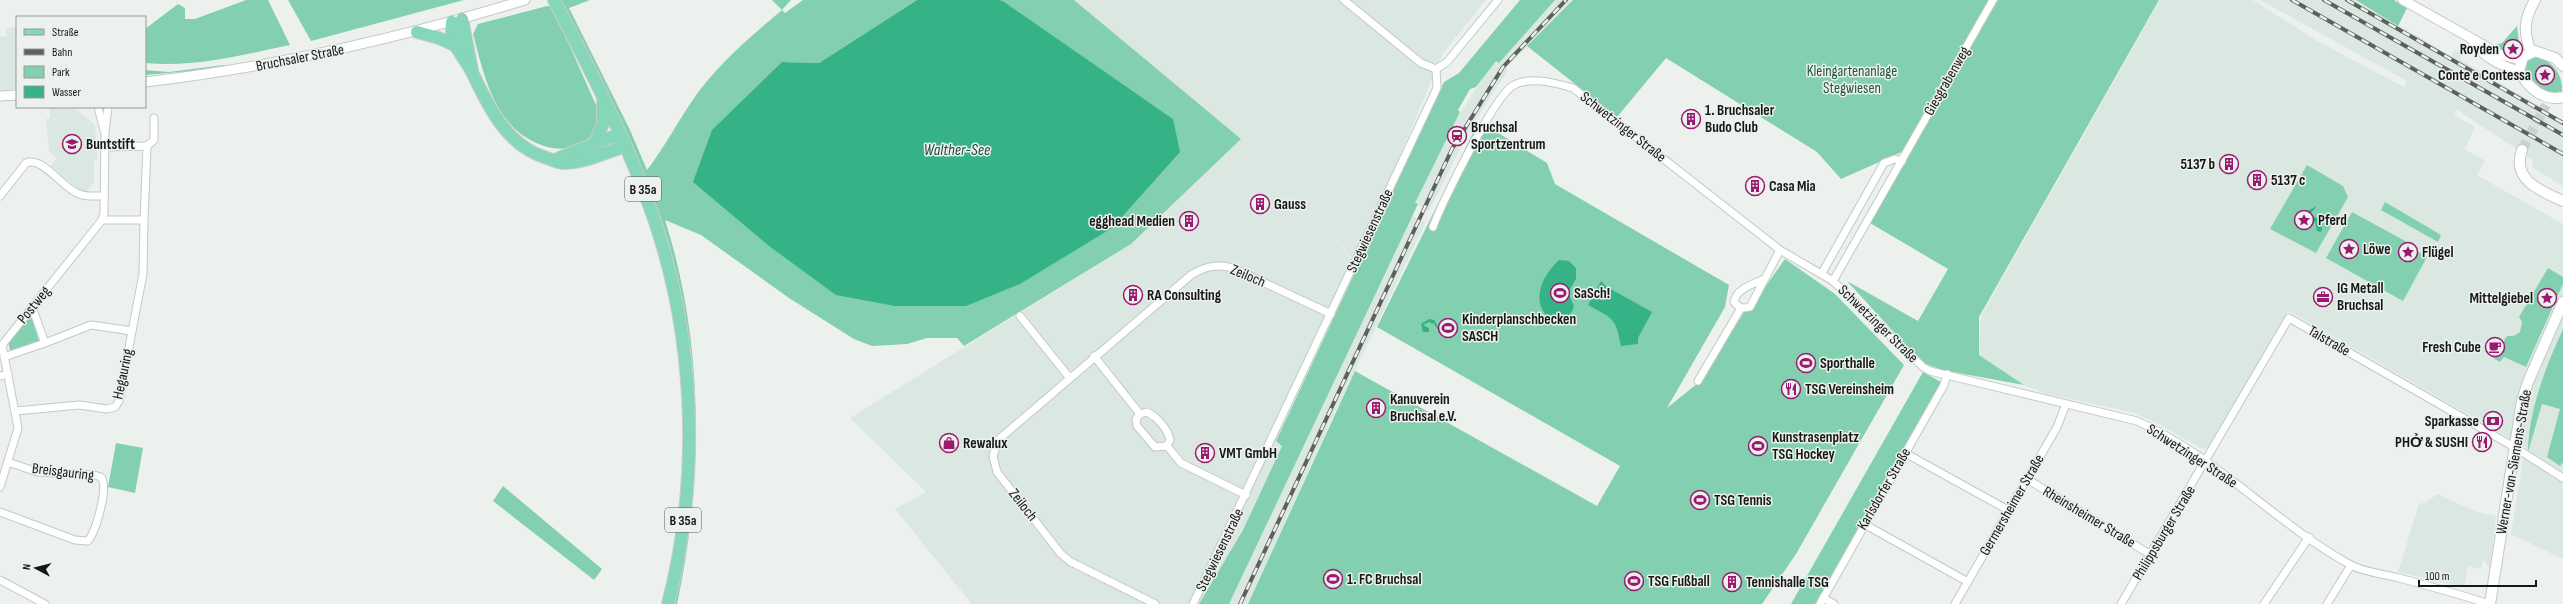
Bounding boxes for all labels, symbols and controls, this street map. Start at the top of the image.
legend [16,16,146,108]
text: Straße [52,25,79,40]
place icon: Royden [2502,38,2524,60]
street label: Bruchsaler Straße [254,40,346,76]
place label: Royden [2460,40,2499,59]
street label: Giesgrabenweg [1920,43,1974,119]
text: Bahn [52,45,72,60]
park label: Kleingartenanlage Stegwiesen [1807,62,1897,98]
place icon: Conte e Contessa [2534,64,2556,86]
text: Park [52,65,70,80]
place label: Conte e Contessa [2438,66,2531,85]
text: Wasser [52,85,81,100]
street label: Schwetzinger Straße [1576,87,1670,167]
place label: 1. Bruchsaler Budo Club [1705,101,1775,137]
building icon: 1. Bruchsaler Budo Club [1680,108,1702,130]
place label: Bruchsal Sportzentrum [1471,118,1546,154]
station icon: Bruchsal Sportzentrum [1446,125,1468,147]
school or university icon: Buntstift [61,133,83,155]
place label: Buntstift [86,135,135,154]
water label: Walther-See [924,141,990,160]
building icon: 5137 b [2218,153,2240,175]
place label: 5137 b [2180,155,2215,174]
building icon: 5137 c [2246,169,2268,191]
place label: 5137 c [2271,171,2305,190]
building icon: Casa Mia [1744,175,1766,197]
road number: B 35a [625,177,661,201]
place label: Casa Mia [1769,177,1816,196]
street label: Stegwiesenstraße [1342,186,1398,276]
building icon: Gauss [1249,193,1271,215]
place label: Gauss [1274,195,1306,214]
place icon: Pferd [2293,209,2315,231]
building icon: egghead Medien [1178,210,1200,232]
place label: Pferd [2318,211,2347,230]
place label: egghead Medien [1089,212,1175,231]
place icon: Löwe [2338,238,2360,260]
place label: Löwe [2363,240,2391,259]
place icon: Flügel [2397,241,2419,263]
place label: Flügel [2422,243,2453,262]
street label: Zeiloch [1228,260,1268,292]
place label: IG Metall Bruchsal [2337,279,2384,315]
street label: Schwetzinger Straße [1834,281,1922,367]
street label: Postweg [13,282,55,328]
sports icon: SaSch! [1549,282,1571,304]
building icon: RA Consulting [1122,284,1144,306]
place label: SaSch! [1574,284,1610,303]
place label: RA Consulting [1147,286,1222,305]
office icon: IG Metall Bruchsal [2312,286,2334,308]
place icon: Mittelgiebel [2536,287,2558,309]
place label: Mittelgiebel [2469,289,2533,308]
place label: Kinderplanschbecken SASCH [1462,310,1576,346]
sports icon: Kinderplanschbecken SASCH [1437,317,1459,339]
street label: Talstraße [2304,321,2354,361]
cafe icon: Fresh Cube [2484,336,2506,358]
place label: Fresh Cube [2422,338,2481,357]
street label: Hegauring [108,347,138,401]
sports icon: Sporthalle [1795,352,1817,374]
place label: Sporthalle [1820,354,1875,373]
restaurant icon: TSG Vereinsheim [1780,378,1802,400]
place label: TSG Vereinsheim [1805,380,1894,399]
street label: Werner-von-Siemens-Straße [2492,388,2536,536]
place label: Kanuverein Bruchsal e.V. [1390,390,1457,426]
building icon: Kanuverein Bruchsal e.V. [1365,397,1387,419]
bank icon: Sparkasse [2482,410,2504,432]
place label: Sparkasse [2425,412,2479,431]
street label: Schwetzinger Straße [2143,420,2241,492]
place label: Kunstrasenplatz TSG Hockey [1772,428,1859,464]
restaurant icon: PHỞ & SUSHI [2471,431,2493,453]
shop icon: Rewalux [938,432,960,454]
place label: PHỞ & SUSHI [2395,433,2468,452]
place label: Rewalux [963,434,1008,453]
sports icon: Kunstrasenplatz TSG Hockey [1747,435,1769,457]
building icon: VMT GmbH [1194,442,1216,464]
place label: VMT GmbH [1219,444,1277,463]
street label: Karlsdorfer Straße [1853,444,1915,534]
street label: Germersheimer Straße [1975,451,2049,559]
street label: Breisgauring [31,459,95,485]
street label: Rheinsheimer Straße [2039,482,2139,552]
street label: Philippsburger Straße [2128,482,2200,584]
street label: Zeiloch [1004,485,1042,525]
sports icon: TSG Tennis [1689,489,1711,511]
place label: TSG Tennis [1714,491,1772,510]
street label: Stegwiesenstraße [1192,505,1248,595]
road number: B 35a [665,508,701,532]
north arrow [16,548,56,588]
scale bar [2419,562,2536,588]
text: N [20,563,33,571]
sports icon: 1. FC Bruchsal [1322,568,1344,590]
text: 100 m [2425,569,2450,584]
place label: 1. FC Bruchsal [1347,570,1421,589]
sports icon: TSG Fußball [1623,570,1645,592]
building icon: Tennishalle TSG [1721,571,1743,593]
place label: TSG Fußball [1648,572,1710,591]
place label: Tennishalle TSG [1746,573,1829,592]

